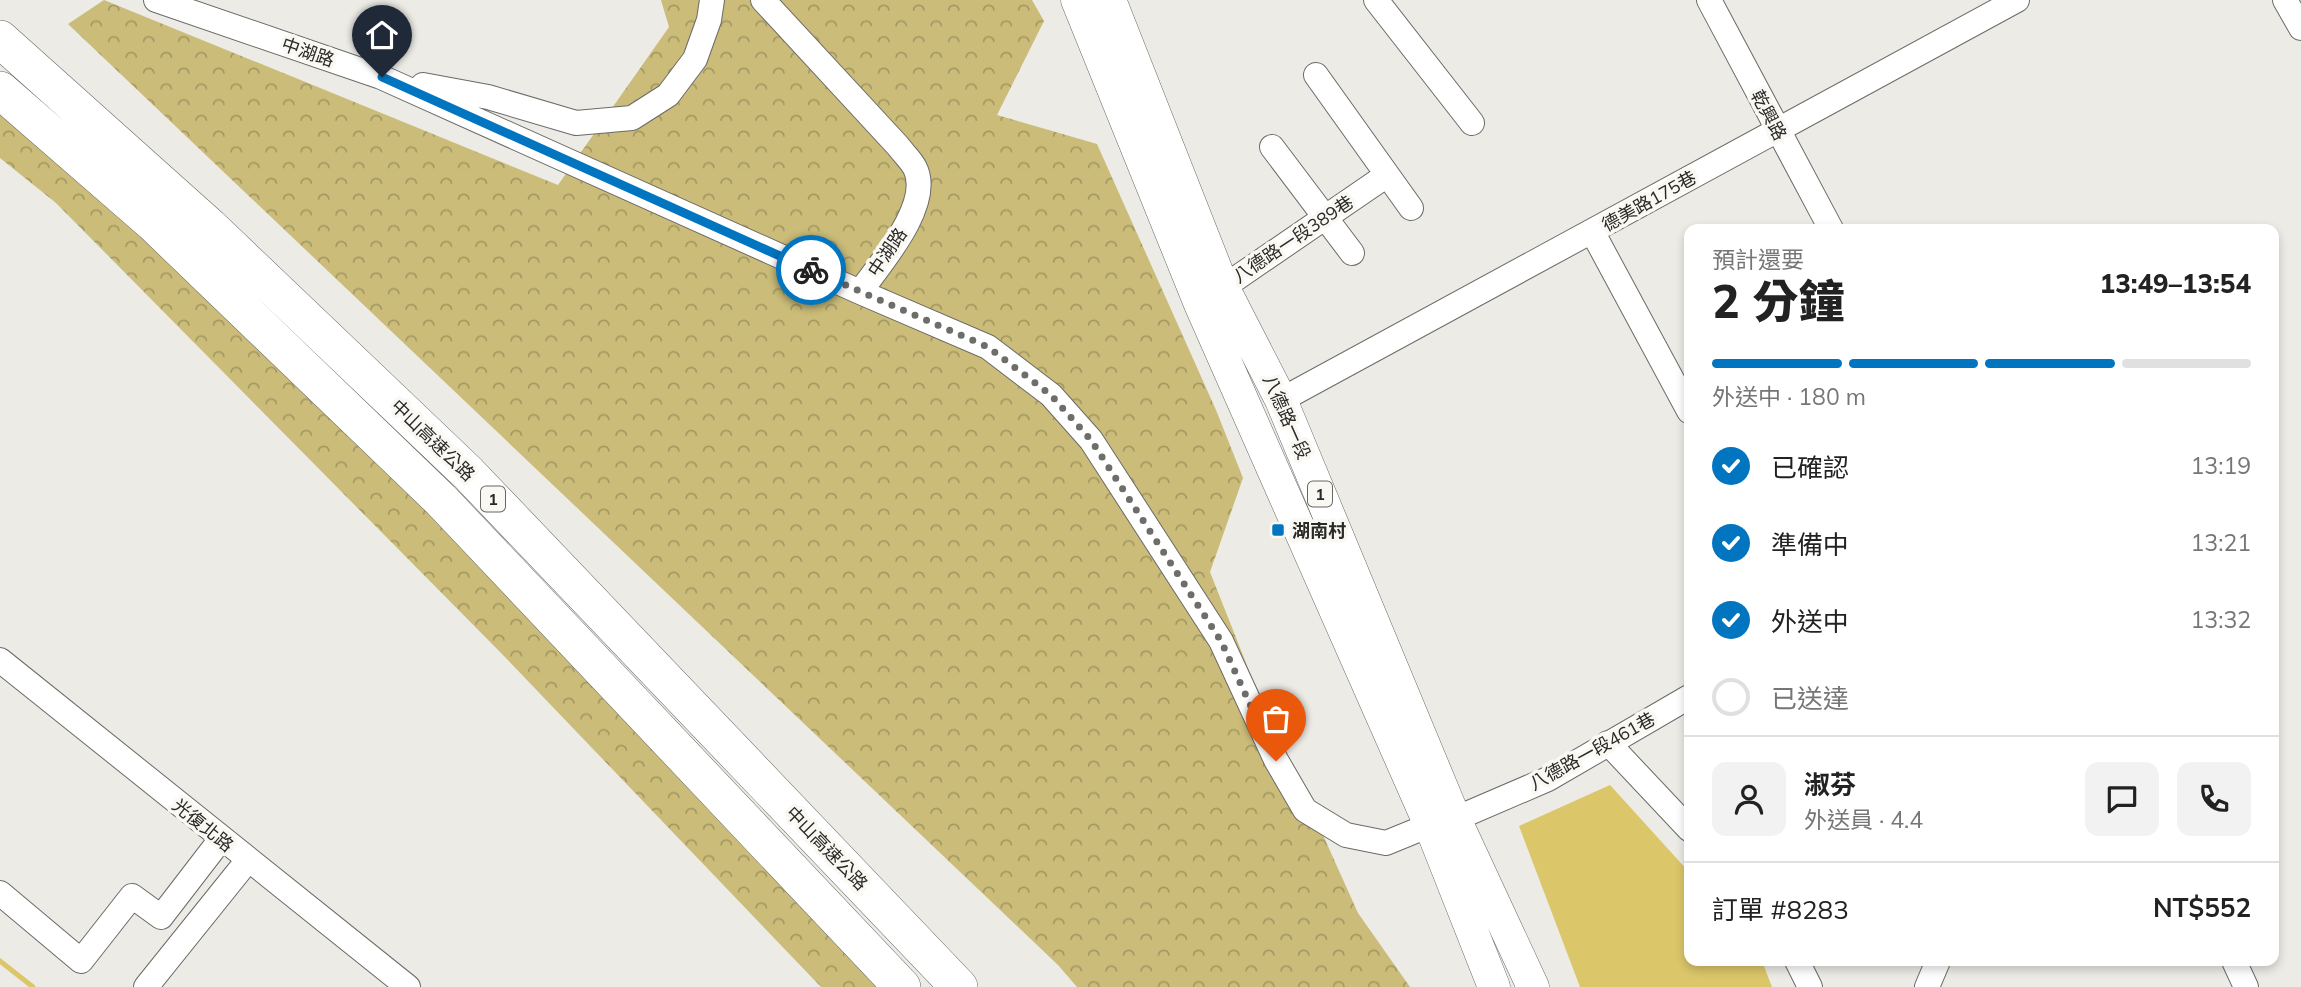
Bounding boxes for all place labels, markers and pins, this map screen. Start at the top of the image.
pin [352,5,412,77]
place label: 湖南村 [1292,519,1346,542]
marker: 湖南村 [1270,522,1286,538]
pin [1246,689,1306,761]

